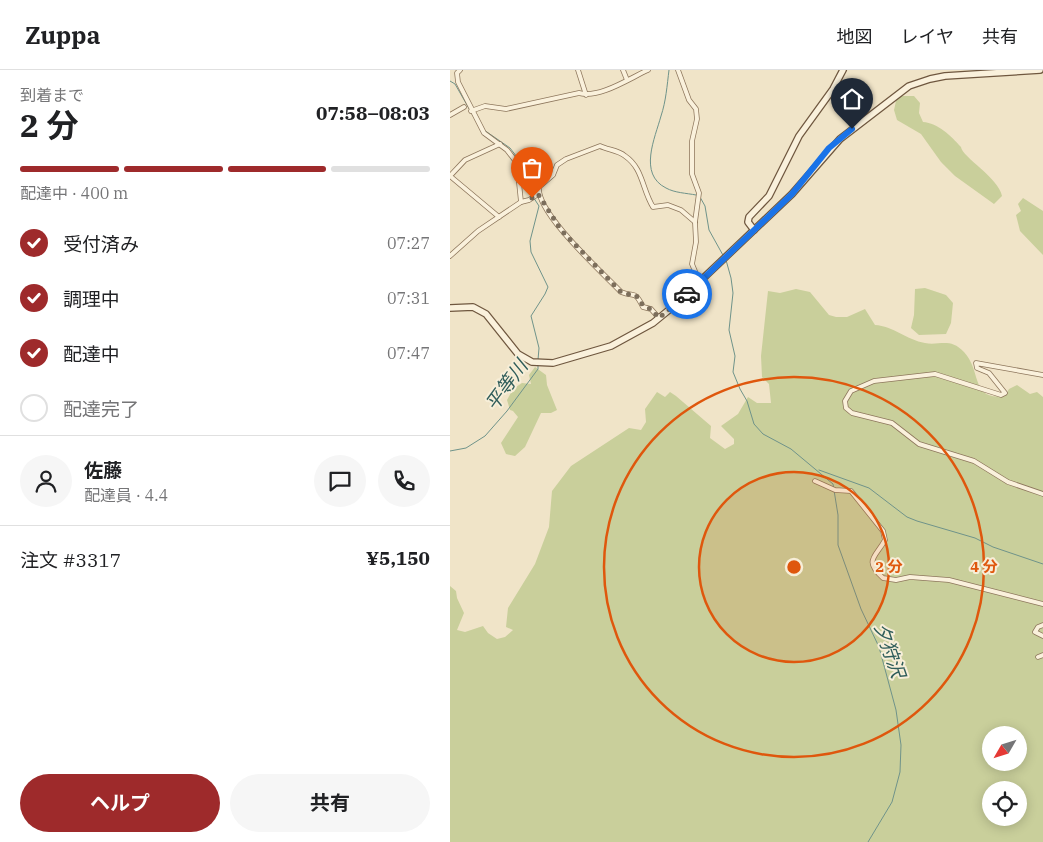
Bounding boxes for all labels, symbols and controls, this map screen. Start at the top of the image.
text: Zuppa [25,19,100,51]
text: 地図 [837,25,873,48]
text: レイヤ [901,25,954,48]
text: 共有 [982,25,1018,48]
pin [831,78,873,129]
text: 到着まで [20,85,84,105]
icon: home [838,85,866,113]
text: 07:58–08:03 [316,101,430,125]
text: 2 分 [20,104,79,146]
pin [511,147,553,198]
icon: bag [518,154,546,182]
text: 配達中 · 400 m [20,183,128,203]
icon: check [20,229,48,257]
text: 受付済み [63,232,139,256]
text: 07:27 [387,233,430,253]
courier [662,269,712,319]
icon: car [673,280,701,308]
icon: check [20,284,48,312]
text: 調理中 [63,287,120,311]
text: 07:31 [387,288,430,308]
icon: check [20,339,48,367]
text: 配達中 [63,342,120,366]
text: 07:47 [387,343,430,363]
water label: 平等川 [480,353,534,415]
text: 配達完了 [63,397,139,421]
button: person [20,455,72,507]
button: chat [314,455,366,507]
button: phone [378,455,430,507]
text: 佐藤 [84,458,122,482]
text: 配達員 · 4.4 [84,485,168,505]
text: ¥5,150 [366,546,430,570]
text: 注文 #3317 [20,548,121,572]
text: 2 分 [875,557,903,576]
text: 4 分 [970,557,998,576]
centre of rings [785,558,803,576]
water label: 夕狩沢 [869,619,912,684]
north arrow [982,726,1028,771]
map controls [982,726,1027,826]
button: ヘルプ [20,774,220,832]
button: 共有 [230,774,430,832]
button: locate [982,781,1027,826]

